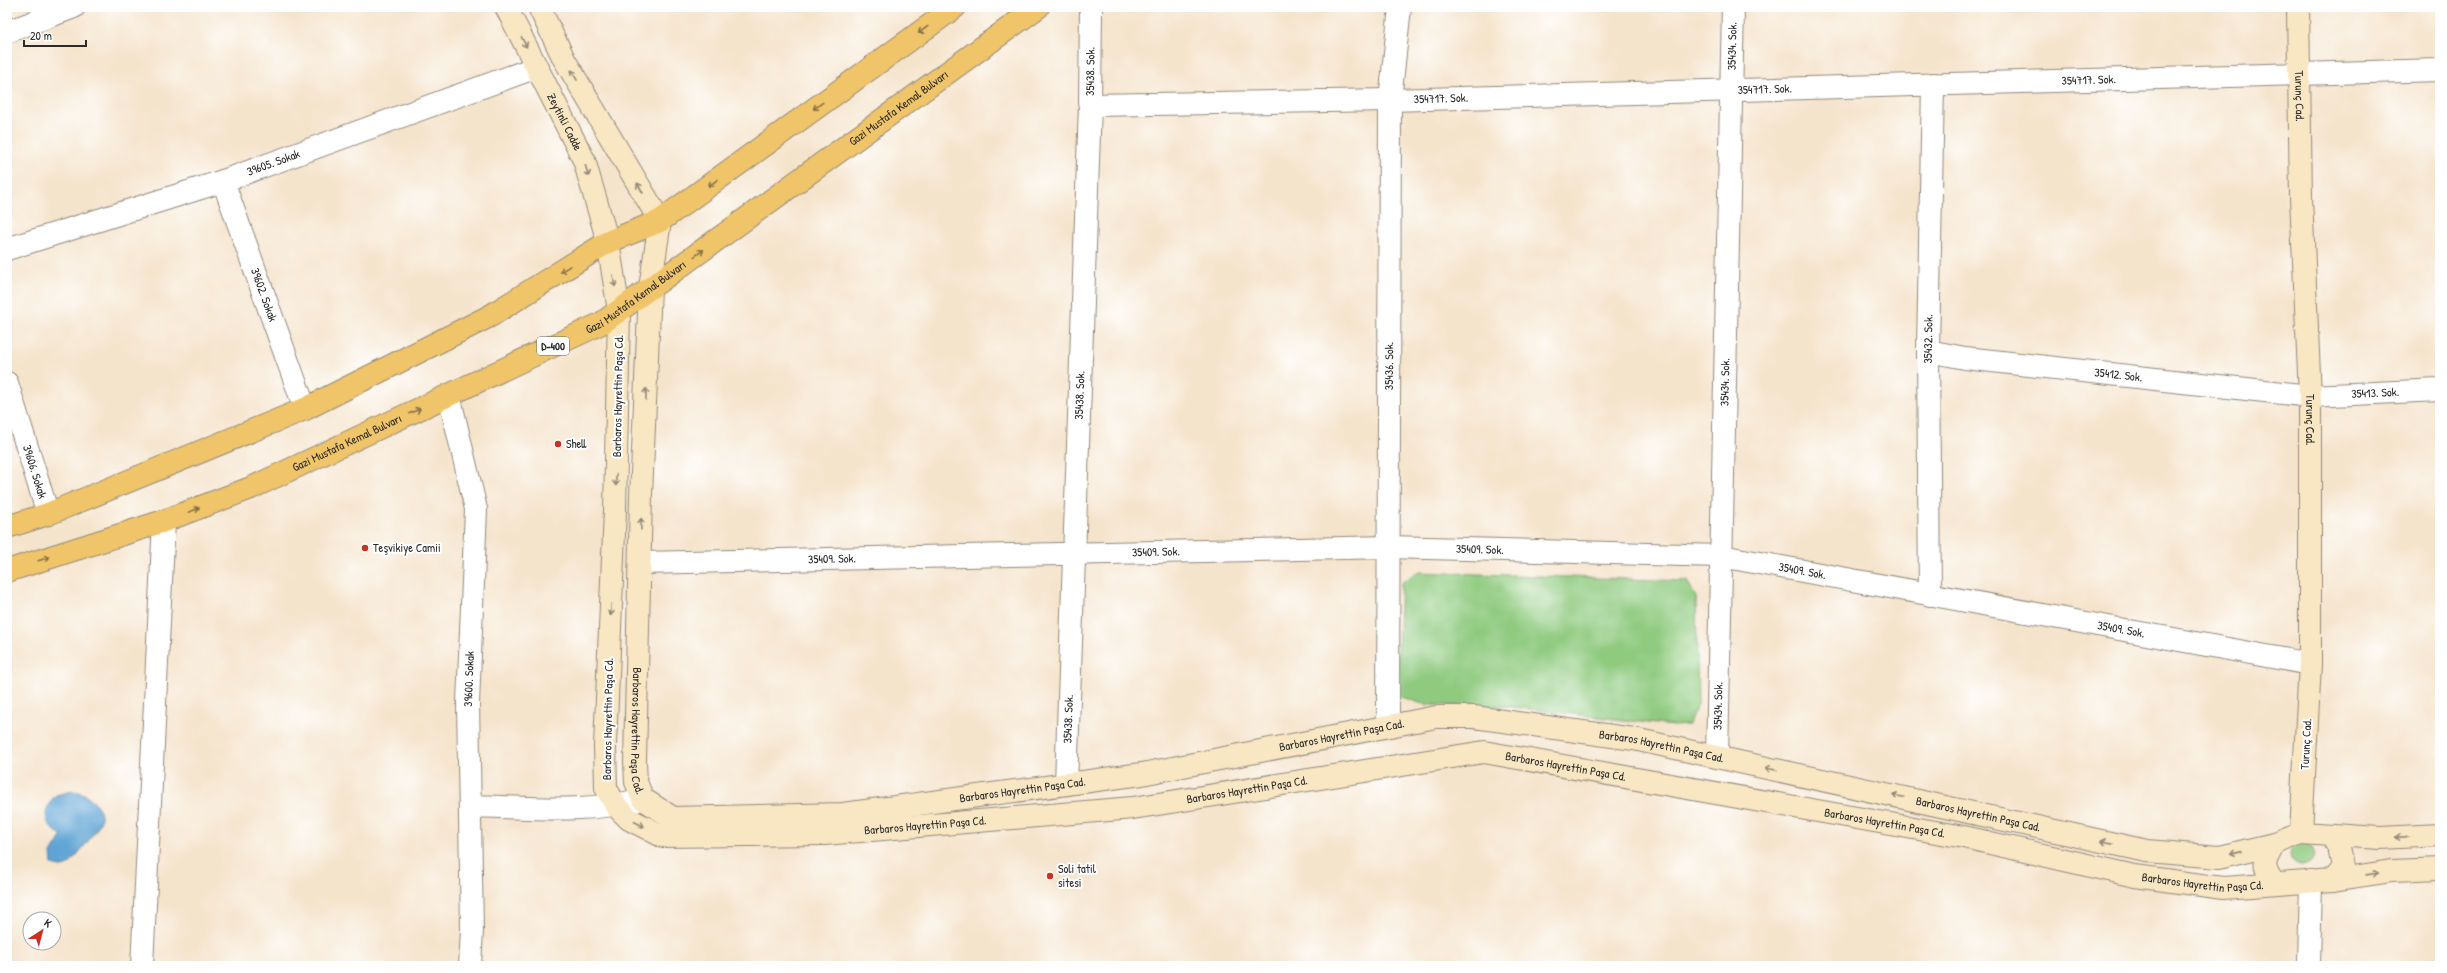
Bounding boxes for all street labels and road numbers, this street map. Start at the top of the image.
street label: 35434. Sok. [1723,22,1741,70]
street label: 35438. Sok. [1081,47,1099,96]
street label: Gazi Mustafa Kemal Bulvarı [845,66,952,149]
street label: 354717. Sok. [2061,70,2116,89]
street label: Turunç Cad. [2291,70,2309,122]
street label: 354717. Sok. [1737,80,1792,98]
street label: 354717. Sok. [1413,89,1468,107]
street label: Zeytinli Cadde [543,90,587,154]
street label: 39605. Sokak [244,145,302,180]
street label: Gazi Mustafa Kemal Bulvarı [583,256,689,338]
street label: 39602. Sokak [247,265,282,324]
street label: 35432. Sok. [1919,314,1937,364]
street label: Barbaros Hayrettin Paşa Cd. [608,335,627,457]
road number: D-400 [537,337,569,355]
street label: 35436. Sok. [1380,342,1397,390]
street label: 35434. Sok. [1715,358,1734,406]
street label: 35412. Sok. [2094,363,2143,385]
street label: 35438. Sok. [1070,371,1089,420]
street label: 35413. Sok. [2351,383,2400,402]
street label: Turunç Cad. [2302,394,2319,445]
street label: Gazi Mustafa Kemal Bulvarı [289,409,404,475]
street label: 39606. Sokak [19,443,52,500]
street label: 35409. Sok. [1456,540,1504,558]
street label: 35409. Sok. [1132,542,1180,560]
street label: 35409. Sok. [808,549,856,567]
street label: 35409. Sok. [1777,558,1828,583]
street label: 35409. Sok. [2096,616,2146,642]
street label: 39600. Sokak [459,651,478,707]
street label: Barbaros Hayrettin Paşa Cd. [598,658,617,780]
street label: Barbaros Hayrettin Paşa Cad. [627,667,649,797]
street label: 35434. Sok. [1709,682,1727,730]
street label: 35438. Sok. [1058,694,1077,744]
street label: Barbaros Hayrettin Paşa Cad. [1278,714,1406,755]
street label: Turunç Cad. [2296,718,2315,770]
street label: Barbaros Hayrettin Paşa Cad. [1598,725,1726,766]
street label: Barbaros Hayrettin Paşa Cd. [1504,747,1628,785]
street label: Barbaros Hayrettin Paşa Cd. [1185,771,1309,807]
street label: Barbaros Hayrettin Paşa Cad. [958,773,1087,806]
street label: Barbaros Hayrettin Paşa Cad. [1914,792,2042,836]
street label: Barbaros Hayrettin Paşa Cd. [1823,803,1947,842]
street label: Barbaros Hayrettin Paşa Cd. [863,811,987,839]
street label: Barbaros Hayrettin Paşa Cd. [2141,868,2264,896]

